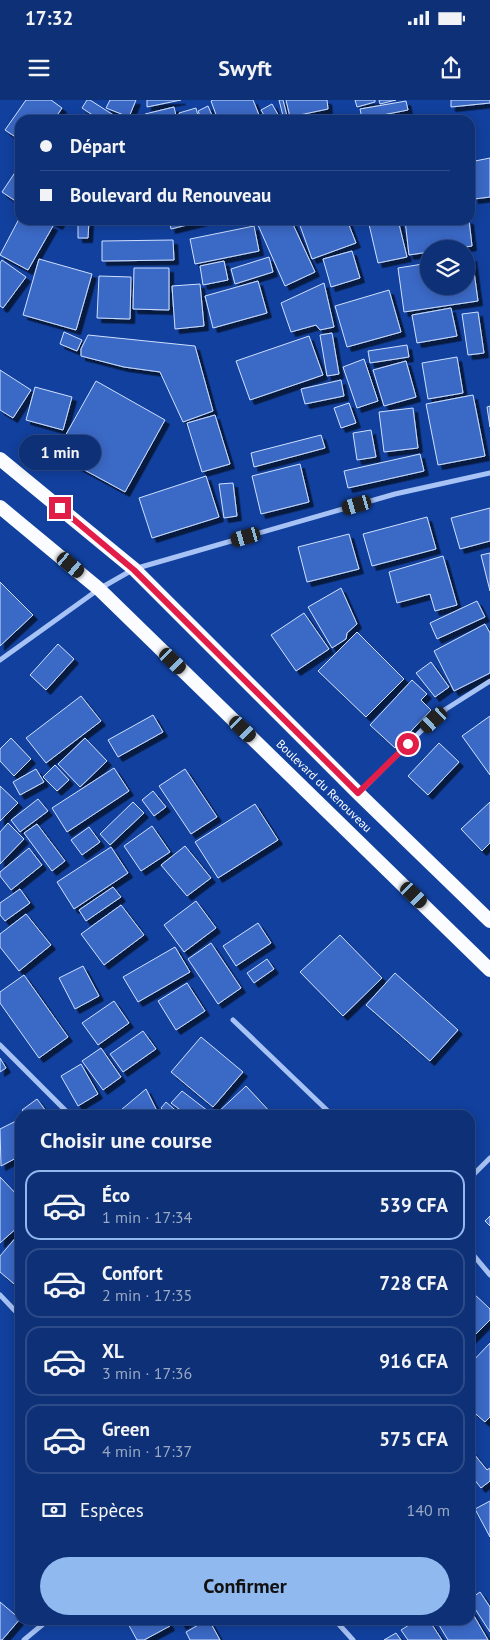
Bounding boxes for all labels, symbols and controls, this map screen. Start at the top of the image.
text: 17:32 [25,6,73,30]
icon: menu [25,54,53,82]
text: Swyft [218,54,272,82]
icon: share [437,54,465,82]
text: Départ [70,134,126,158]
text: Boulevard du Renouveau [70,183,271,207]
map controls [420,240,475,295]
button: layers [420,240,475,295]
callout: 1 min [19,436,101,470]
text: 1 min [40,442,80,462]
car [340,494,373,516]
route end [49,497,71,519]
car [229,526,262,548]
car [54,550,87,580]
car [156,645,189,677]
car [417,704,450,736]
car [226,713,259,745]
route start [397,733,419,755]
street label: Boulevard du Renouveau [273,736,375,835]
car [397,879,430,911]
text: Choisir une course [40,1126,212,1154]
icon: car [42,1183,87,1228]
text: Éco [102,1183,130,1207]
text: 539 CFA [379,1193,448,1217]
text: 1 min · 17:34 [102,1207,192,1227]
icon: car [42,1261,87,1306]
text: Confort [102,1261,163,1285]
text: 728 CFA [379,1271,448,1295]
text: 2 min · 17:35 [102,1285,192,1305]
icon: car [42,1339,87,1384]
text: XL [102,1339,124,1363]
text: 916 CFA [379,1349,448,1373]
text: 3 min · 17:36 [102,1363,192,1383]
icon: car [42,1417,87,1462]
text: Green [102,1417,150,1441]
text: 575 CFA [379,1427,448,1451]
text: 4 min · 17:37 [102,1441,192,1461]
icon: cash [40,1496,68,1524]
text: Espèces [80,1498,144,1522]
text: 140 m [407,1500,450,1520]
button: Confirmer [40,1557,450,1615]

